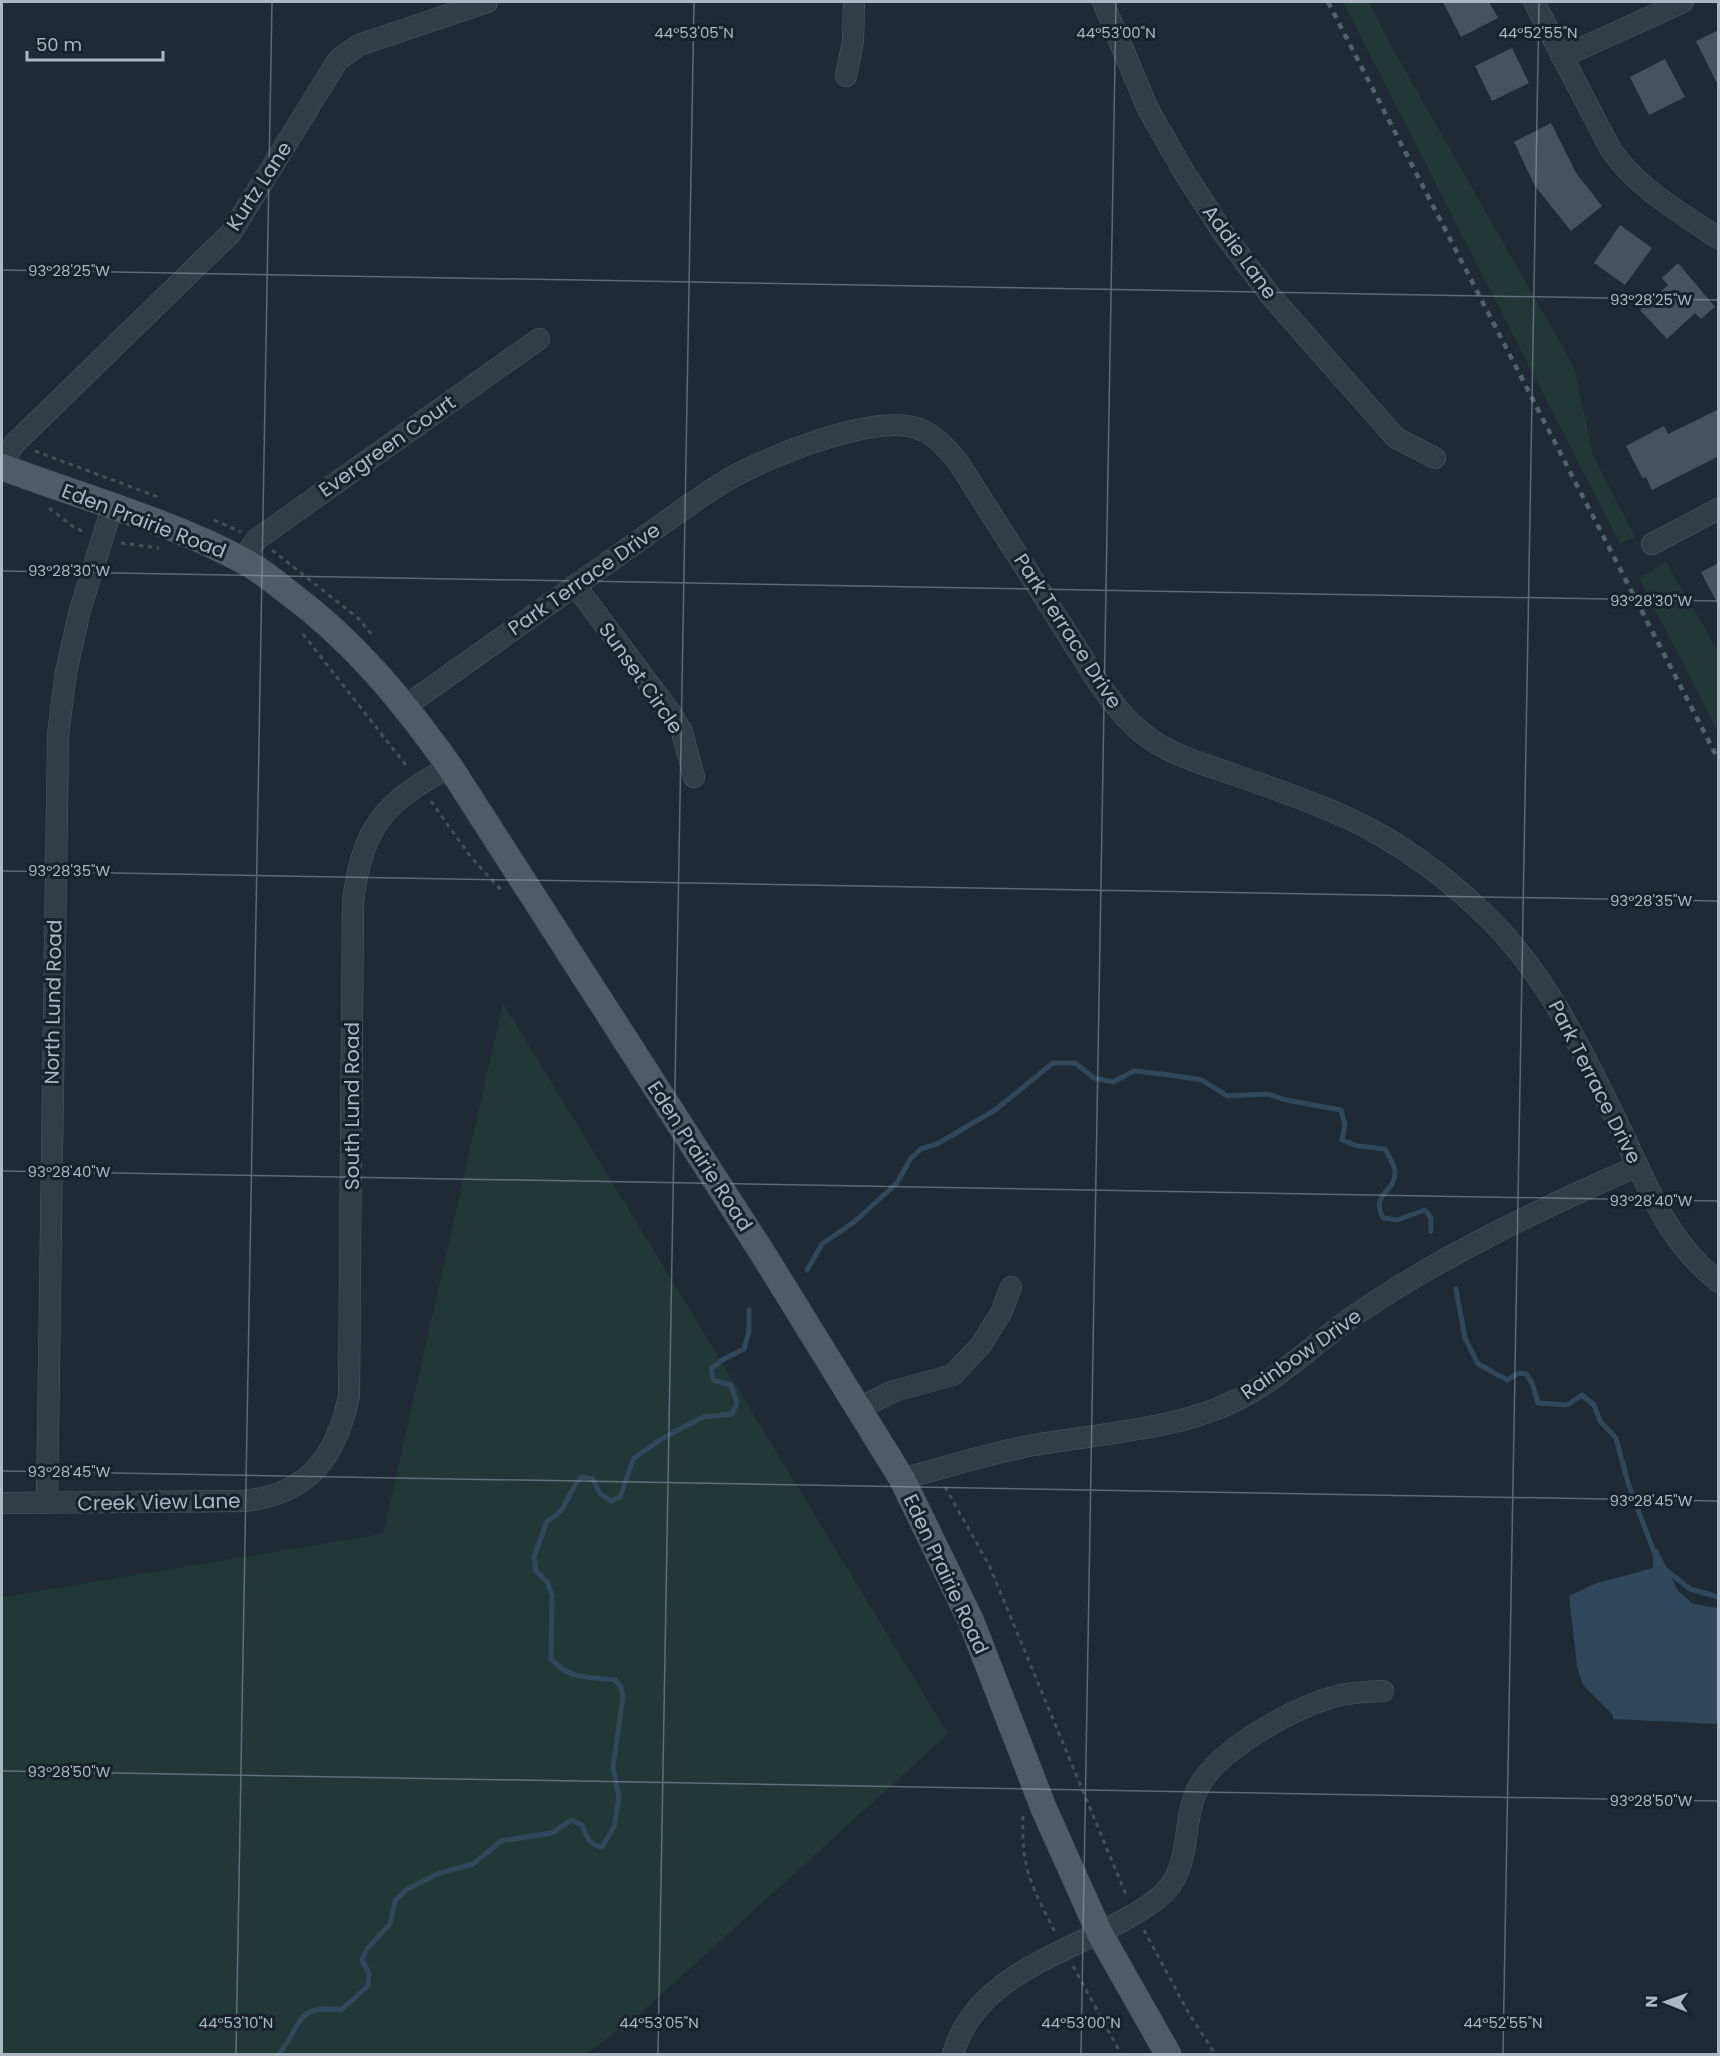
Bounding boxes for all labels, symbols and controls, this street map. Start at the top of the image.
text: 44°53'05"N [654,22,734,43]
text: 44°53'00"N [1076,22,1156,43]
text: 44°52'55"N [1498,22,1578,43]
scale bar [27,24,164,62]
text: 50 m [36,32,82,57]
street label: Kurtz Lane [220,136,298,236]
street label: Addie Lane [1196,199,1284,305]
text: 93°28'25"W [28,260,110,281]
text: 93°28'25"W [1610,289,1692,310]
street label: Evergreen Court [313,388,461,504]
street label: Eden Prairie Road [58,477,230,565]
street label: Park Terrace Drive [502,516,666,642]
street label: Park Terrace Drive [1007,548,1129,714]
text: 93°28'30"W [28,560,110,581]
text: 93°28'30"W [1610,590,1692,611]
street label: Sunset Circle [592,617,690,739]
text: 93°28'35"W [28,860,110,881]
text: 93°28'35"W [1610,890,1692,911]
street label: North Lund Road [38,919,68,1085]
street label: Park Terrace Drive [1542,996,1648,1168]
street label: South Lund Road [338,1022,366,1190]
street label: Eden Prairie Road [641,1075,759,1237]
text: 93°28'40"W [28,1161,111,1182]
text: 93°28'40"W [1610,1190,1693,1211]
street label: Rainbow Drive [1235,1302,1367,1406]
text: 93°28'45"W [28,1461,111,1482]
street label: Creek View Lane [77,1487,241,1517]
street label: Eden Prairie Road [897,1489,995,1659]
text: 93°28'45"W [1610,1490,1693,1511]
text: 93°28'50"W [28,1761,111,1782]
text: 93°28'50"W [1610,1790,1693,1811]
north arrow [1636,1972,1696,2032]
text: N [1640,1996,1663,2008]
text: 44°53'10"N [199,2012,273,2033]
text: 44°53'05"N [619,2012,699,2033]
text: 44°53'00"N [1041,2012,1121,2033]
text: 44°52'55"N [1463,2012,1543,2033]

